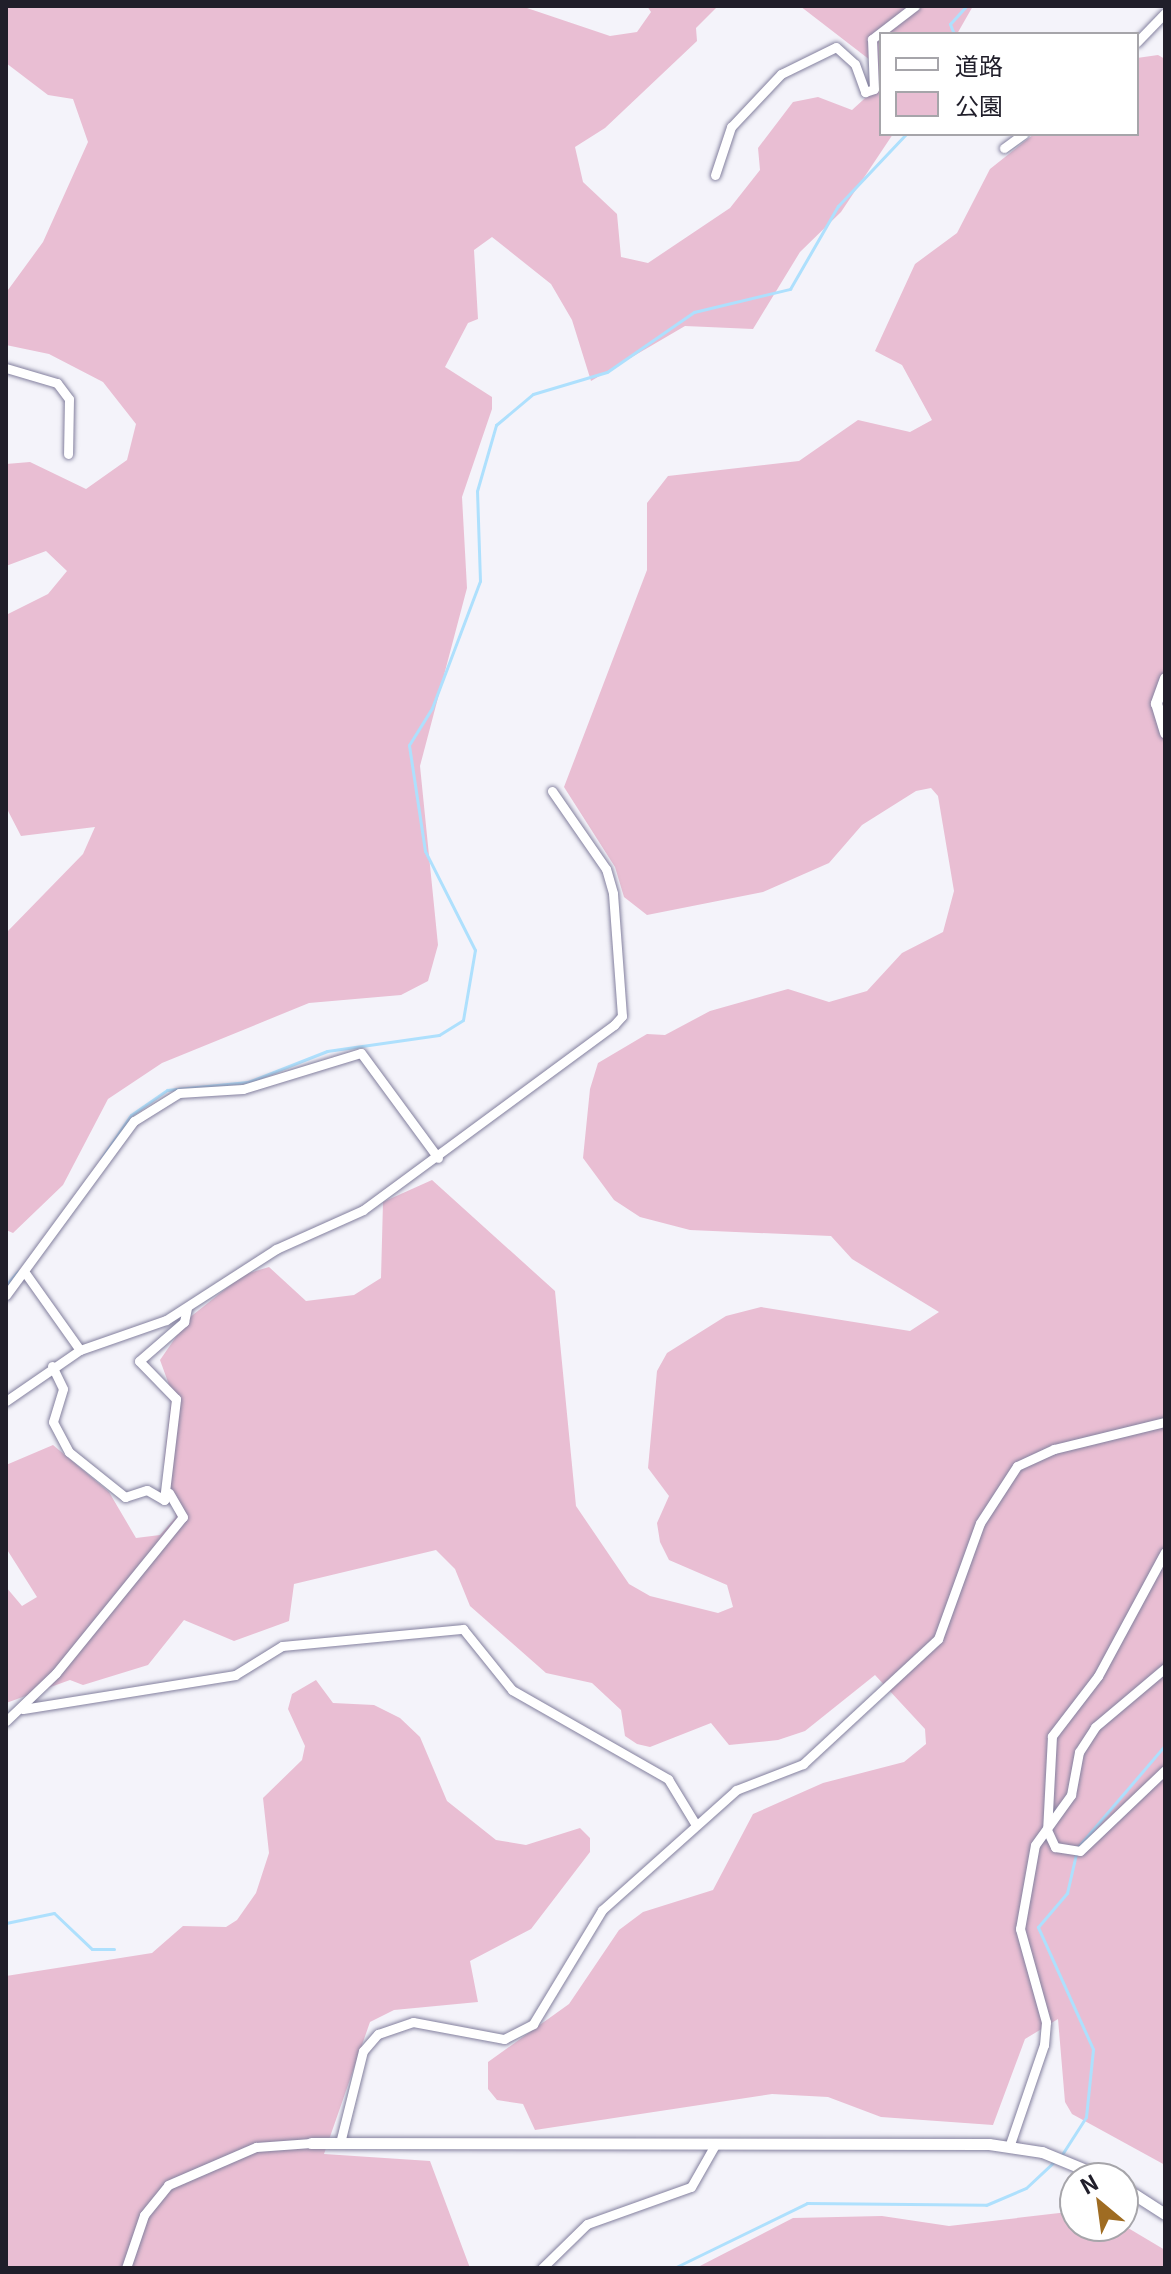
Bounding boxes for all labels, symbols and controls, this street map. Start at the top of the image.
legend [879,32,1139,136]
text: 道路 [955,47,1003,82]
text: 公園 [955,87,1003,122]
north arrow [1059,2162,1139,2242]
text: N [1073,2165,1103,2201]

